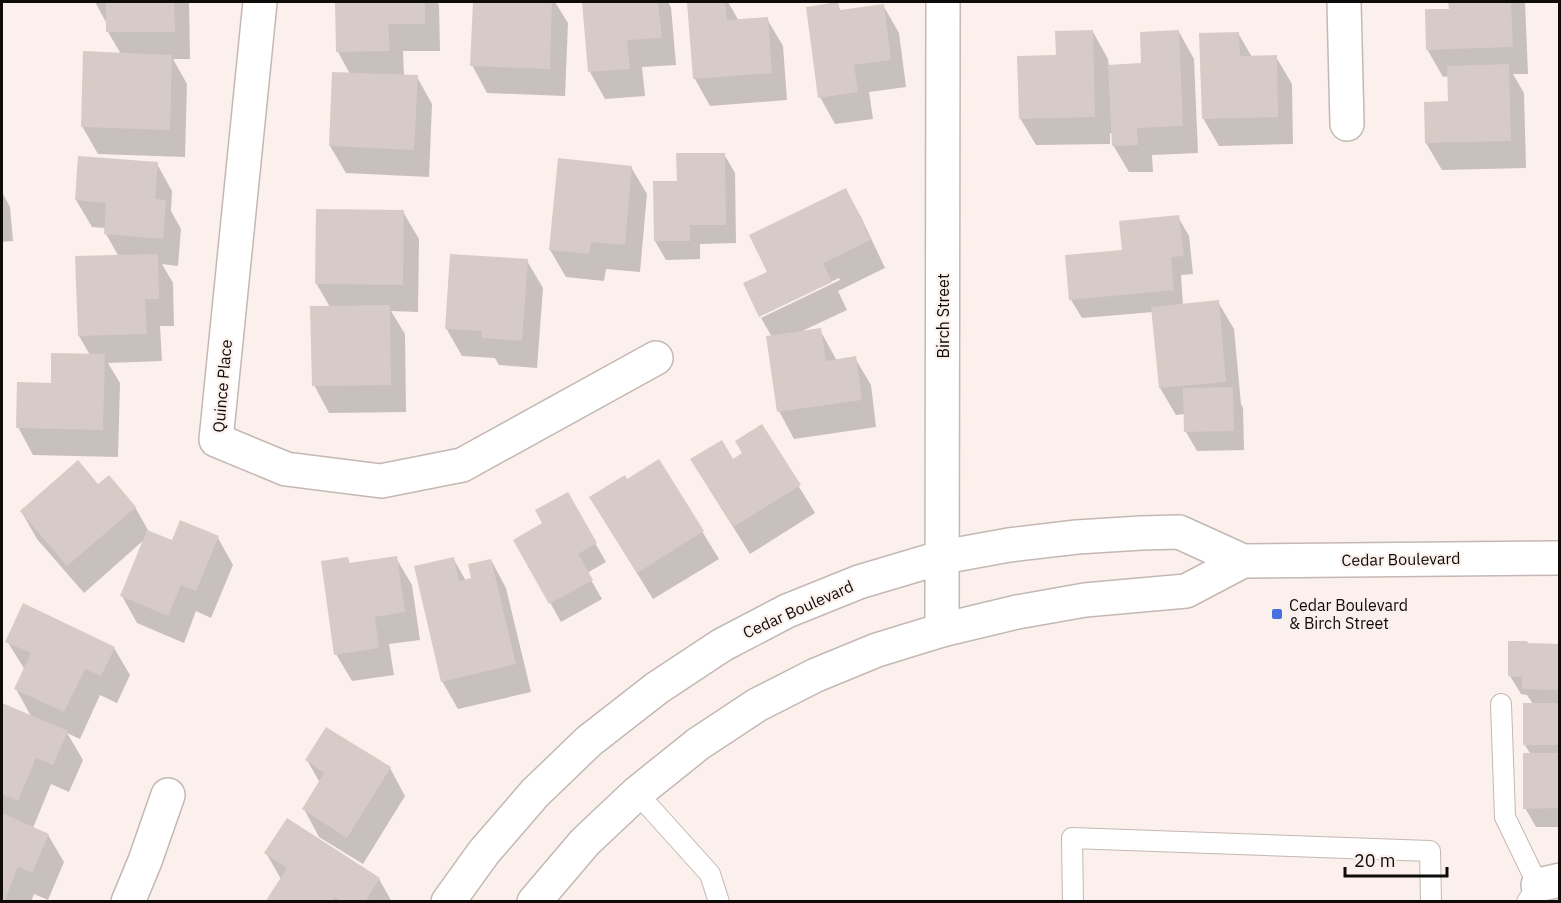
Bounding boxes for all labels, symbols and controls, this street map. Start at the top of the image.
street label: Birch Street [933,273,953,359]
street label: Quince Place [208,338,236,433]
street label: Cedar Boulevard [1341,548,1461,570]
street label: Cedar Boulevard [740,576,856,642]
place label: Cedar Boulevard & Birch Street [1289,595,1408,633]
marker: Cedar Boulevard & Birch Street [1270,607,1284,621]
scale bar [1345,840,1447,878]
text: 20 m [1354,849,1396,872]

